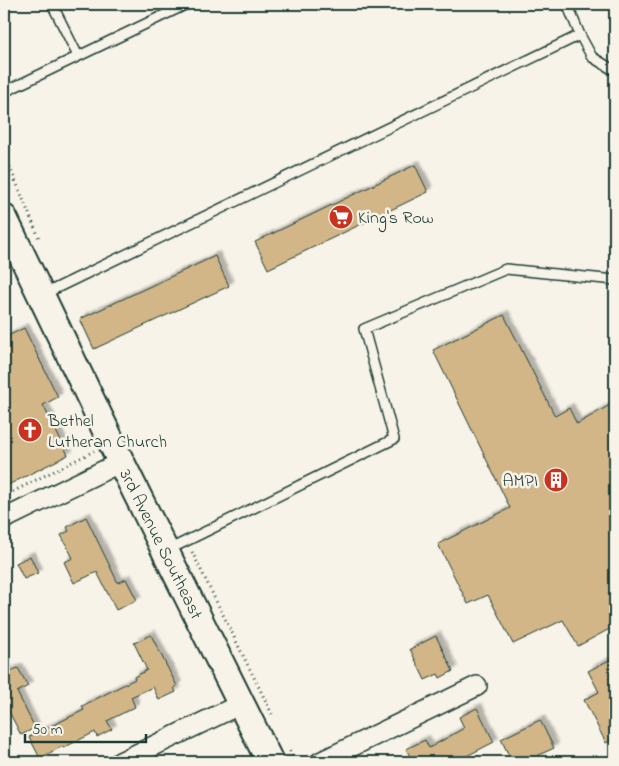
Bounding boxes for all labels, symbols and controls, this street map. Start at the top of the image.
supermarket icon: King's Row [328,204,354,230]
place label: King's Row [358,206,434,233]
place label: Bethel Lutheran Church [47,409,167,456]
church icon: Bethel Lutheran Church [17,417,43,443]
street label: 3rd Avenue Southeast [112,465,208,624]
building icon: AMPI [543,467,569,493]
place label: AMPI [502,469,538,495]
scale bar [25,711,146,743]
text: 50 m [32,719,63,741]

